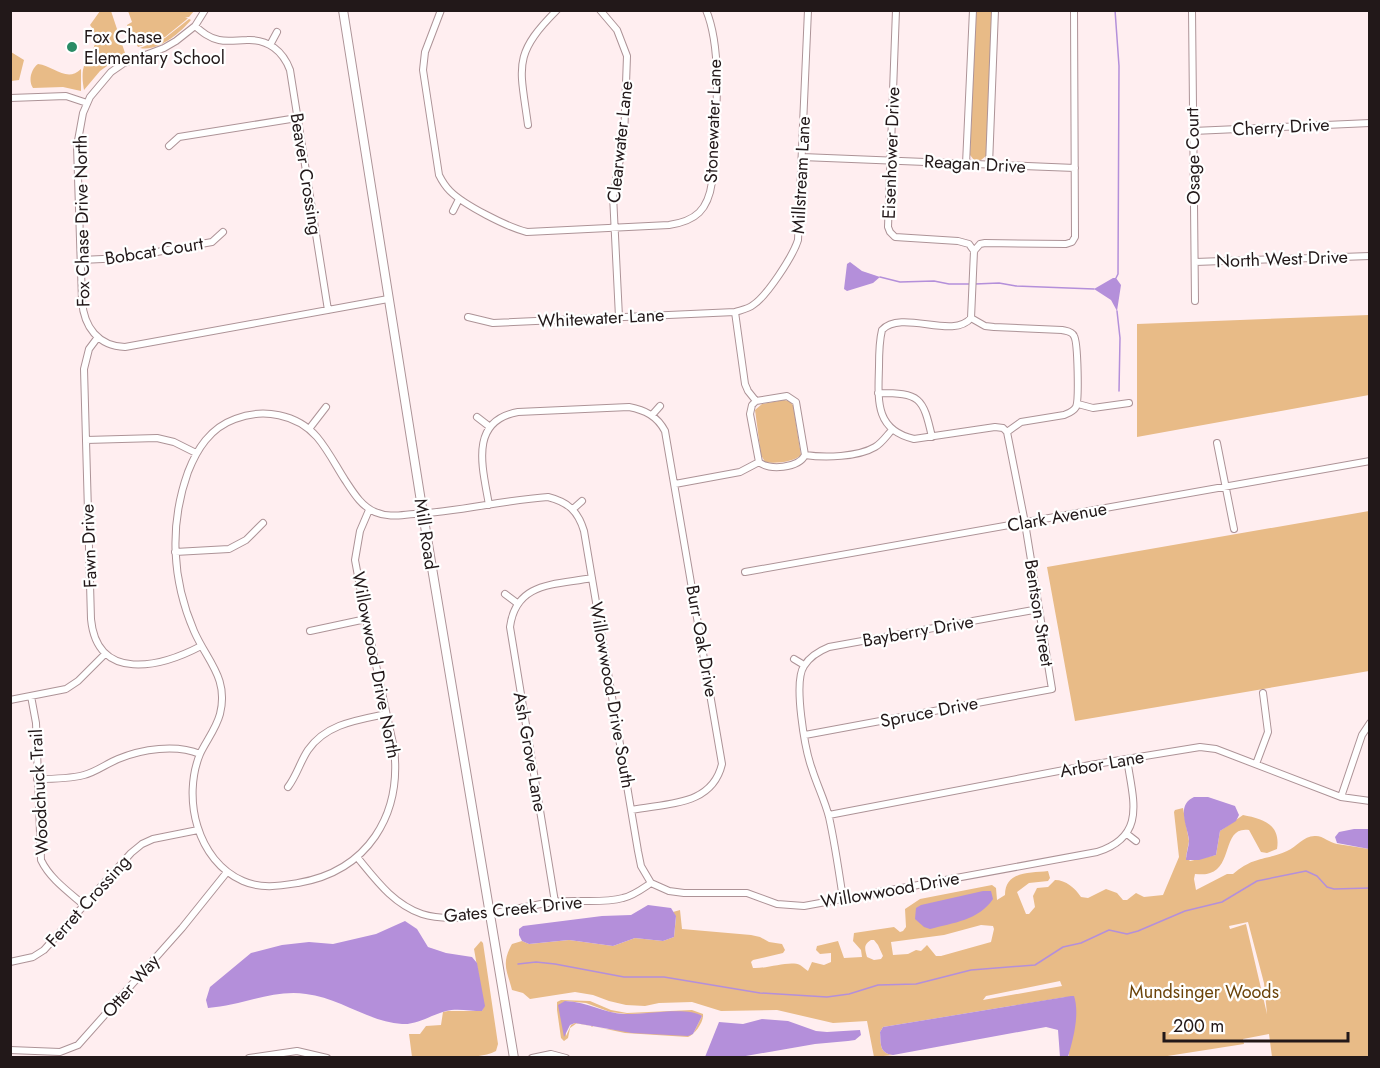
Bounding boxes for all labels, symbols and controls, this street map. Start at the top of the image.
place label: Fox Chase Elementary School [84,24,225,71]
marker: Fox Chase Elementary School [65,40,79,54]
street label: Stonewater Lane [698,59,728,183]
street label: Clearwater Lane [601,80,639,204]
street label: Eisenhower Drive [876,86,906,220]
street label: Osage Court [1179,107,1207,205]
street label: Beaver Crossing [284,111,328,237]
street label: Cherry Drive [1232,111,1330,143]
street label: Millstream Lane [785,115,817,235]
street label: Fox Chase Drive North [67,135,97,307]
street label: Reagan Drive [923,148,1027,180]
street label: Bobcat Court [103,230,206,272]
street label: North West Drive [1216,244,1348,274]
street label: Whitewater Lane [537,302,665,334]
street label: Clark Avenue [1005,495,1109,539]
street label: Mill Road [408,497,444,571]
street label: Fawn Drive [75,504,103,588]
street label: Bentson Street [1018,558,1060,669]
street label: Willowwood Drive North [345,569,407,761]
street label: Burr Oak Drive [679,583,725,699]
street label: Willowwood Drive South [583,600,641,790]
street label: Bayberry Drive [860,608,976,654]
street label: Ash Grove Lane [507,690,553,814]
street label: Spruce Drive [878,690,980,734]
street label: Woodchuck Trail [23,728,55,856]
street label: Arbor Lane [1058,744,1146,784]
street label: Ferret Crossing [40,849,136,953]
street label: Willowwood Drive [819,865,961,915]
street label: Gates Creek Drive [443,889,583,929]
street label: Otter Way [96,949,166,1023]
park label: Mundsinger Woods [1129,979,1279,1005]
scale bar [1164,1005,1348,1043]
text: 200 m [1173,1013,1224,1039]

